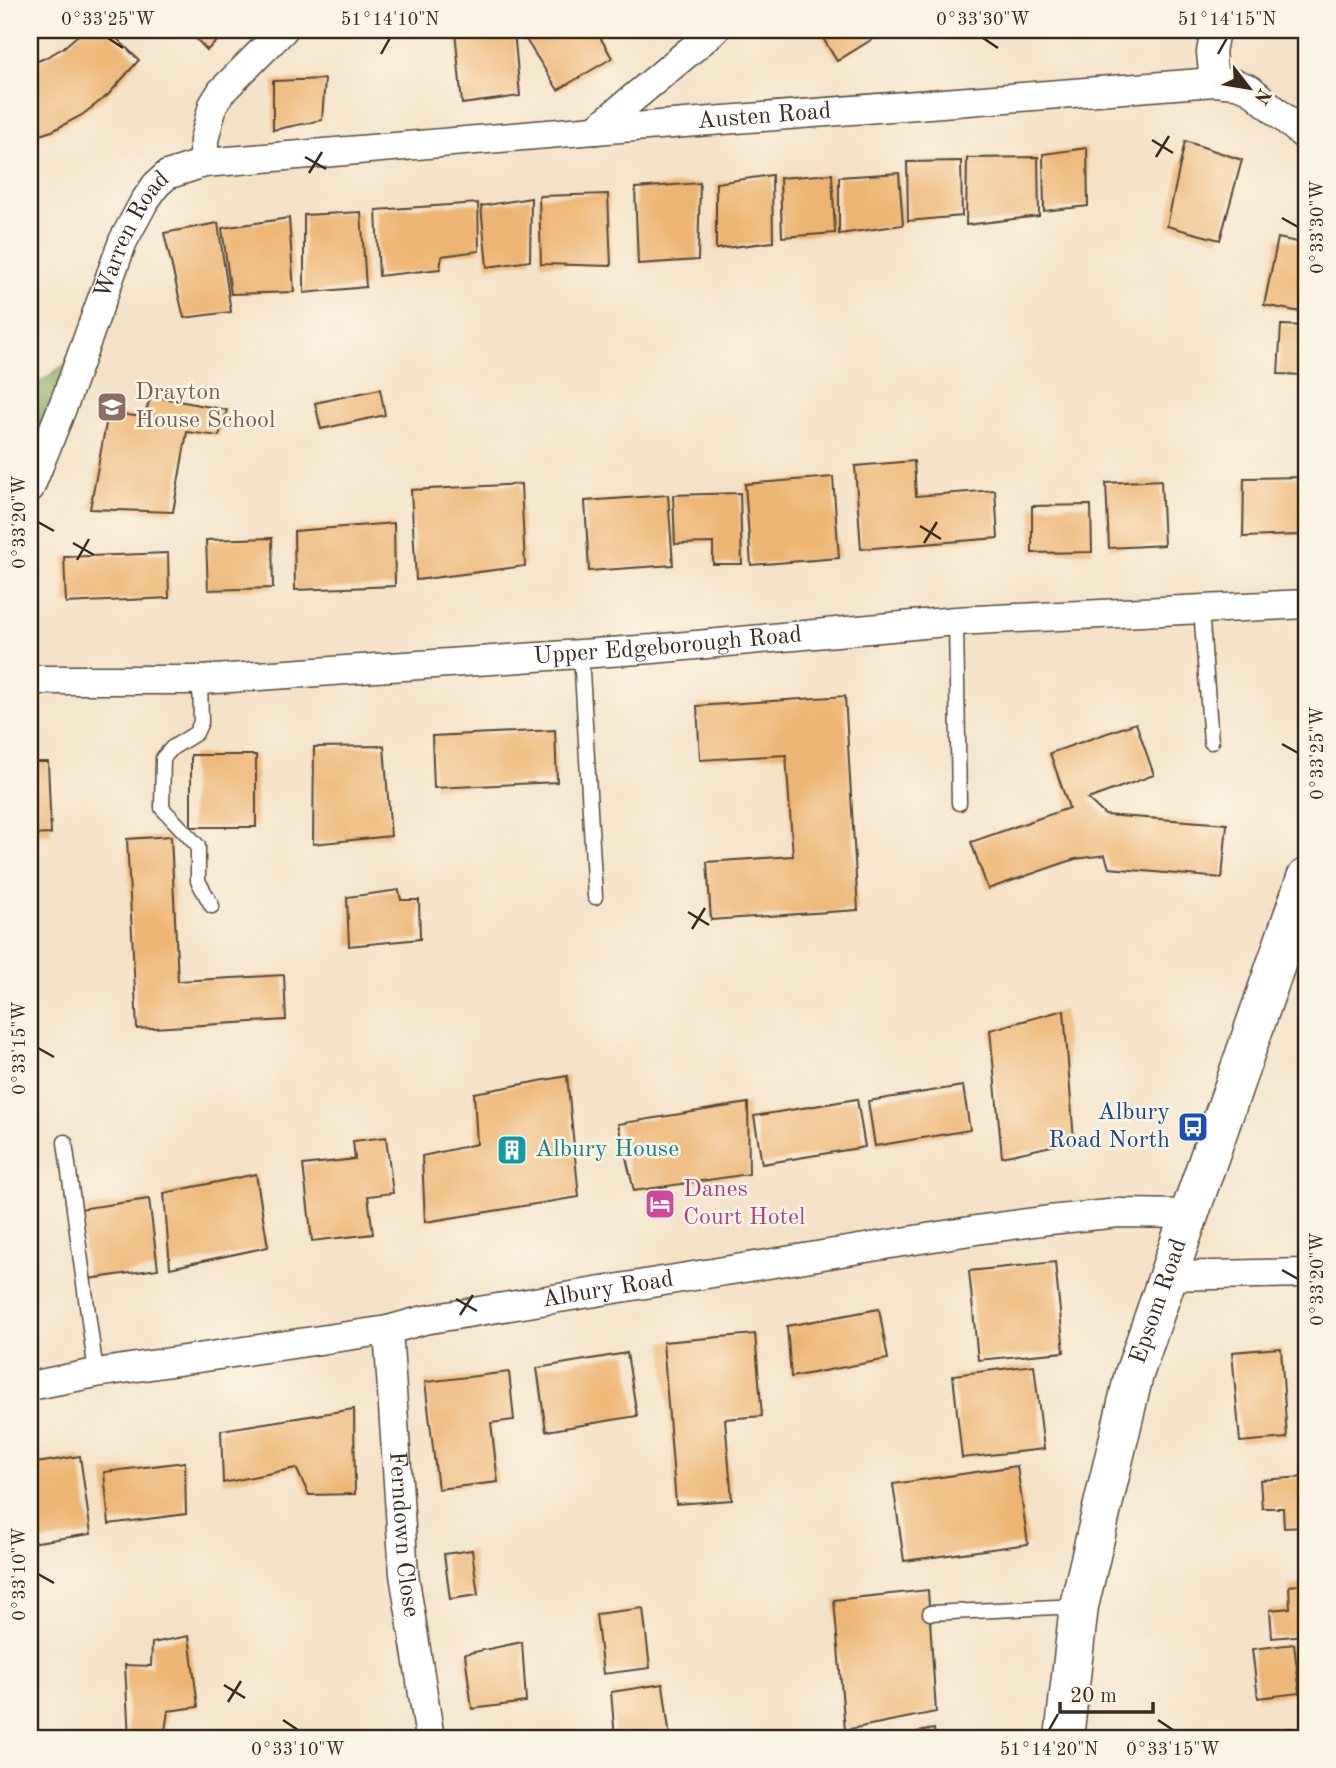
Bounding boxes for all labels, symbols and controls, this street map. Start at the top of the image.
text: 0°33'25"W [61,11,155,29]
text: 51°14'10"N [341,11,439,29]
text: 0°33'30"W [936,11,1030,29]
text: 51°14'15"N [1178,11,1276,29]
north arrow [1214,52,1284,122]
text: N [1249,84,1273,107]
street label: Austen Road [696,100,832,134]
street label: Warren Road [91,167,174,302]
text: 0°33'30"W [1309,180,1327,274]
place label: Drayton House School [135,381,276,433]
school or university icon: Drayton House School [95,390,129,424]
text: 0°33'20"W [11,475,29,569]
street label: Upper Edgeborough Road [533,623,803,669]
text: 0°33'25"W [1309,706,1327,800]
text: 0°33'15"W [11,1001,29,1095]
place label: Albury Road North [1048,1101,1170,1153]
bus stop icon: Albury Road North [1176,1110,1210,1144]
building icon: Albury House [495,1133,529,1167]
place label: Albury House [535,1138,679,1162]
place label: Danes Court Hotel [683,1178,806,1230]
hotel icon: Danes Court Hotel [643,1187,677,1221]
text: 0°33'20"W [1309,1232,1327,1326]
street label: Epsom Road [1126,1236,1192,1367]
street label: Albury Road [540,1268,675,1313]
street label: Ferndown Close [384,1451,423,1619]
text: 0°33'10"W [11,1527,29,1621]
scale bar [1060,1670,1152,1714]
text: 20 m [1070,1686,1117,1707]
text: 0°33'10"W [251,1741,345,1759]
text: 51°14'20"N [1000,1741,1098,1759]
text: 0°33'15"W [1126,1741,1220,1759]

